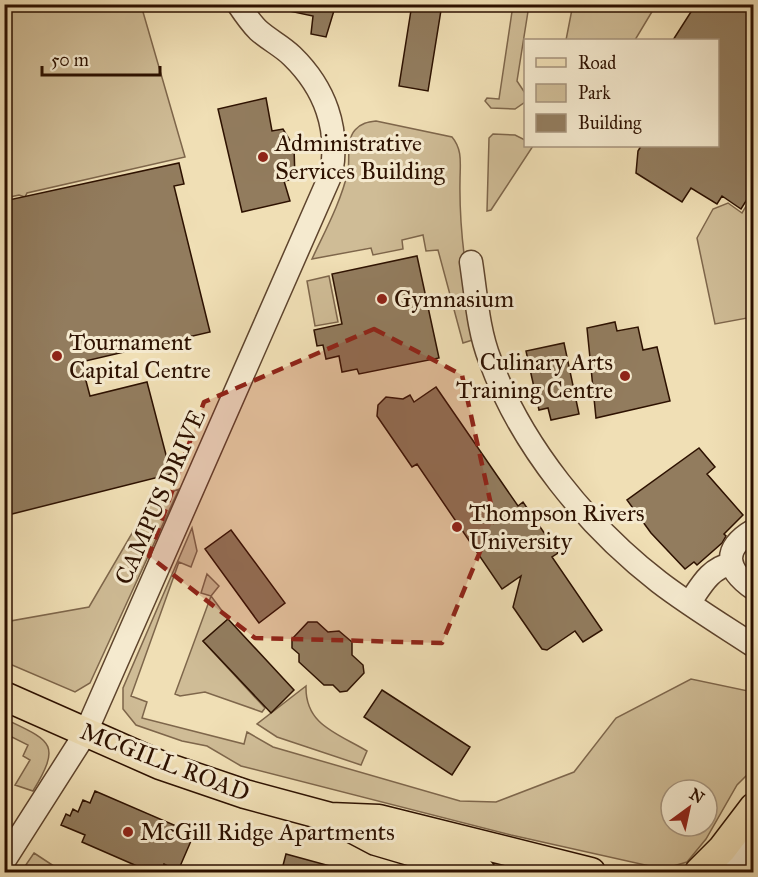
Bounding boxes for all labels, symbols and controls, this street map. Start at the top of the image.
scale bar [42,39,160,77]
legend [524,39,719,147]
text: 50 m [51,49,89,71]
text: Road [578,52,616,74]
text: Park [578,82,611,104]
text: Building [578,112,642,135]
place label: Administrative Services Building [274,128,446,186]
marker: Administrative Services Building [256,150,270,164]
place label: Gymnasium [394,284,514,314]
marker: Gymnasium [375,292,389,306]
place label: Tournament Capital Centre [69,327,211,385]
place label: Culinary Arts Training Centre [456,347,613,405]
marker: Tournament Capital Centre [50,349,64,363]
marker: Culinary Arts Training Centre [618,369,632,383]
street label: CAMPUS DRIVE [108,405,212,589]
place label: Thompson Rivers University [469,498,644,556]
marker: Thompson Rivers University [450,520,464,534]
street label: MCGILL ROAD [76,716,254,808]
north arrow [659,778,719,838]
text: N [686,784,708,808]
place label: McGill Ridge Apartments [140,817,395,847]
marker: McGill Ridge Apartments [121,825,135,839]

